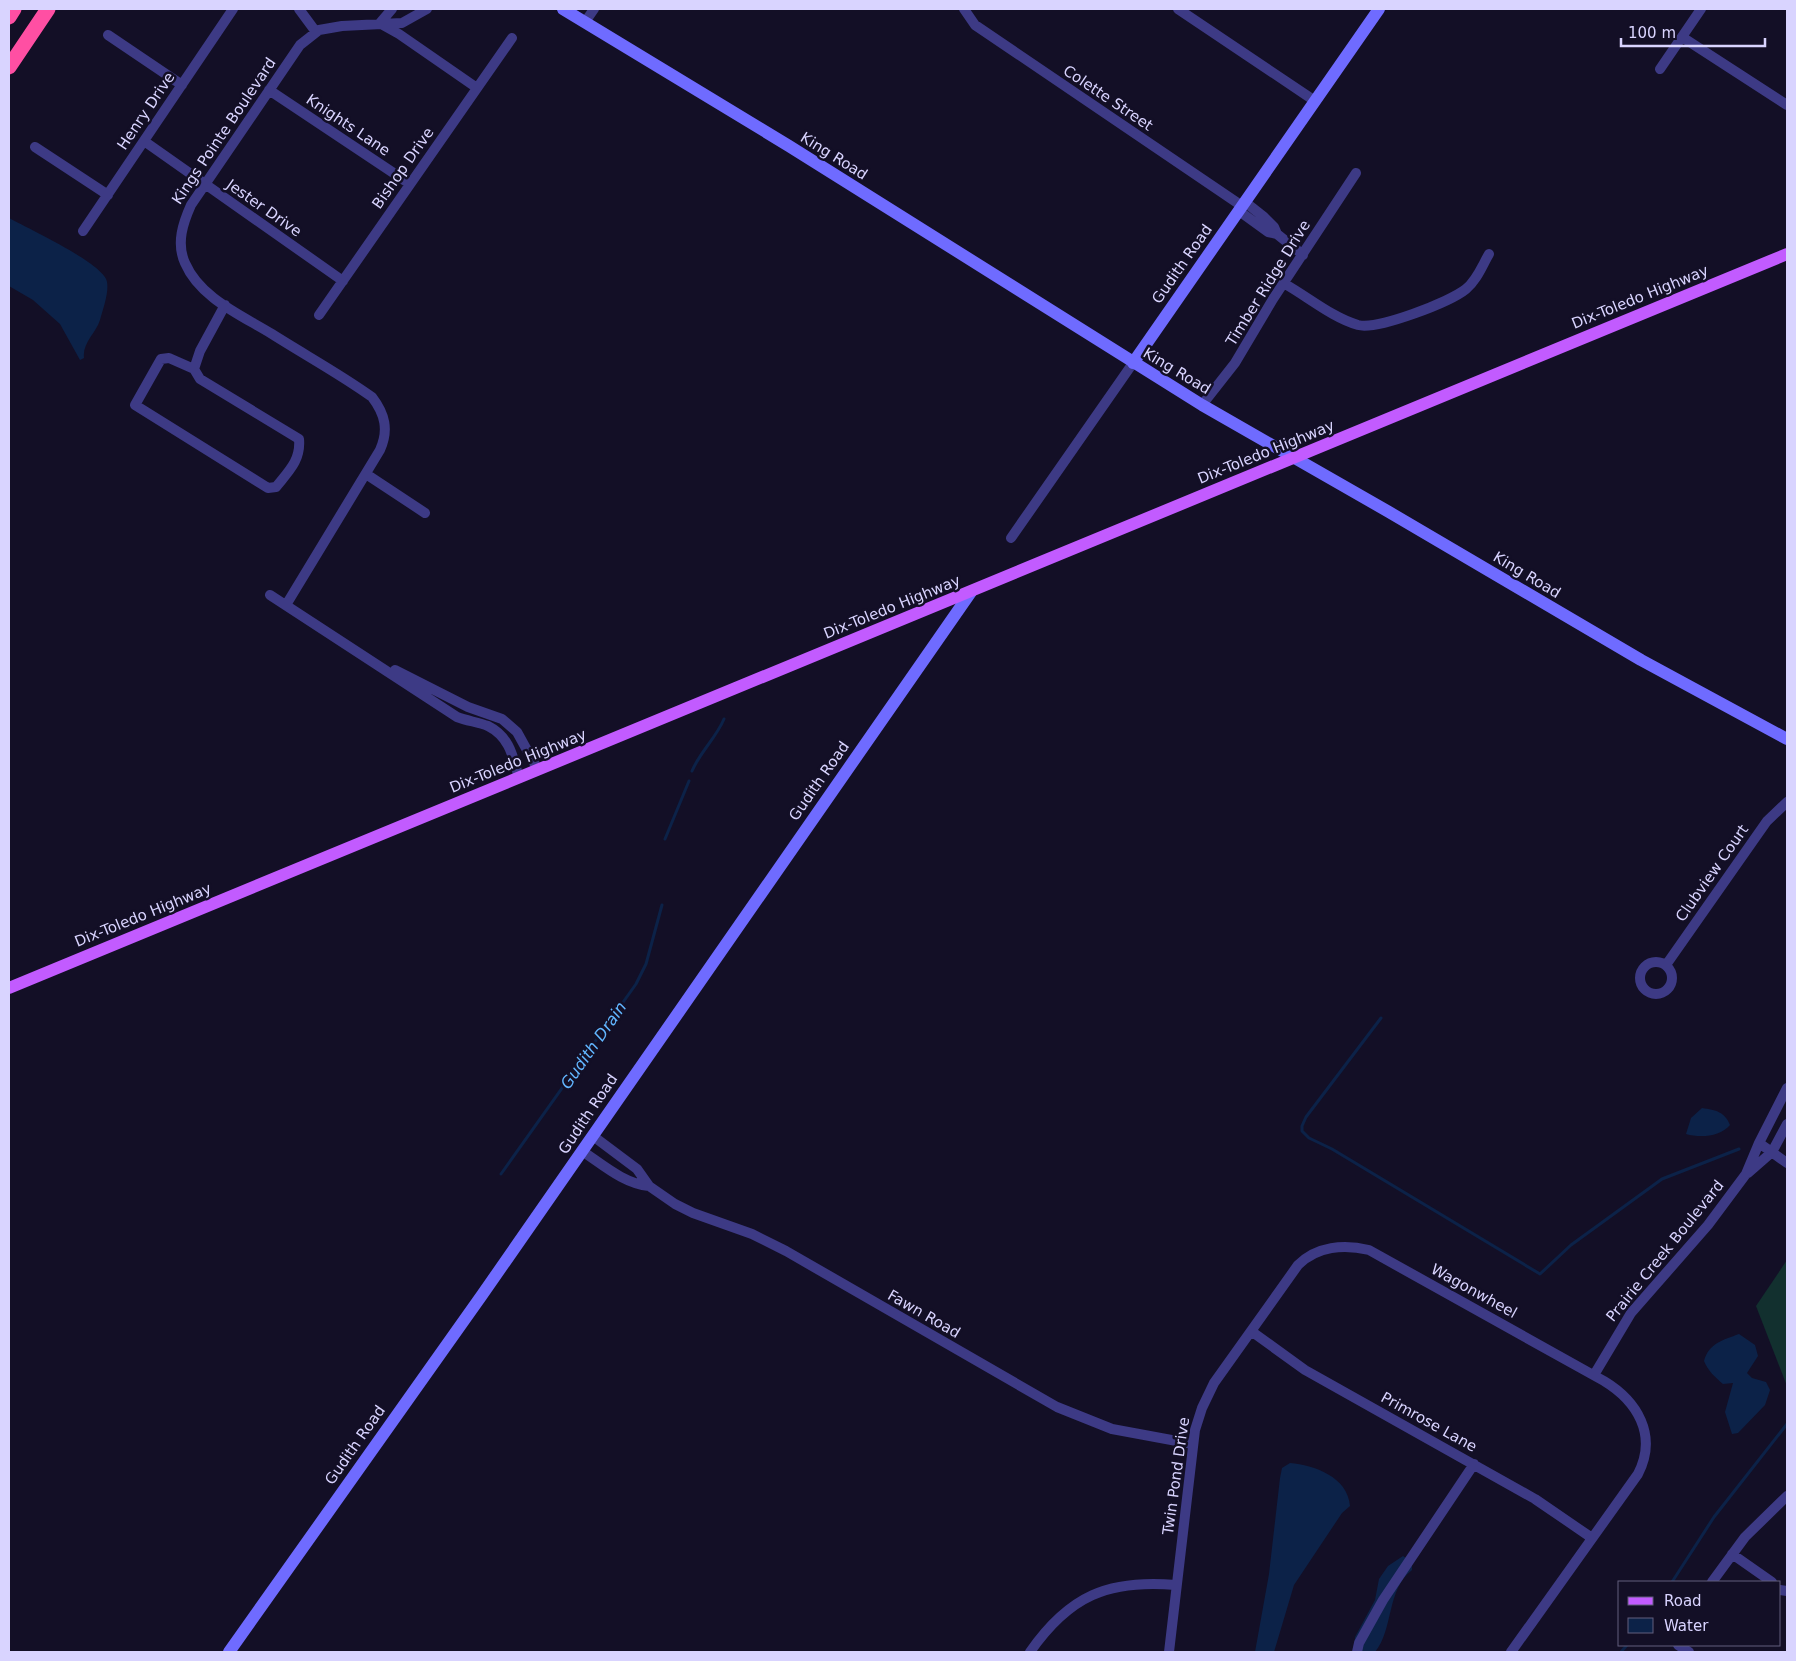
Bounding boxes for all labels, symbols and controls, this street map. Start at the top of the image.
scale bar [1621,15,1765,47]
text: 100 m [1628,24,1676,42]
street label: Kings Pointe Boulevard [168,54,280,208]
street label: Colette Street [1060,61,1156,135]
street label: Henry Drive [113,69,179,153]
street label: Knights Lane [303,90,393,160]
street label: Bishop Drive [368,124,438,212]
street label: King Road [797,128,871,184]
street label: Jester Drive [222,175,305,240]
street label: Timber Ridge Drive [1221,217,1314,350]
street label: Gudith Road [1148,221,1216,307]
street label: Dix-Toledo Highway [1569,261,1711,333]
street label: King Road [1140,344,1214,398]
street label: Dix-Toledo Highway [1195,416,1337,488]
street label: King Road [1490,548,1564,602]
street label: Dix-Toledo Highway [821,571,963,643]
street label: Dix-Toledo Highway [447,725,589,797]
street label: Gudith Road [785,738,853,824]
street label: Clubview Court [1672,821,1752,925]
street label: Dix-Toledo Highway [72,879,214,951]
water label: Gudith Drain [556,998,630,1092]
street label: Gudith Road [555,1071,621,1157]
street label: Prairie Creek Boulevard [1602,1177,1728,1325]
street label: Wagonwheel [1428,1260,1520,1322]
street label: Fawn Road [885,1286,963,1342]
street label: Primrose Lane [1378,1388,1480,1456]
street label: Gudith Road [321,1402,389,1488]
street label: Twin Pond Drive [1159,1416,1193,1537]
legend [1618,1581,1781,1646]
text: Road [1664,1592,1702,1610]
text: Water [1664,1617,1709,1635]

